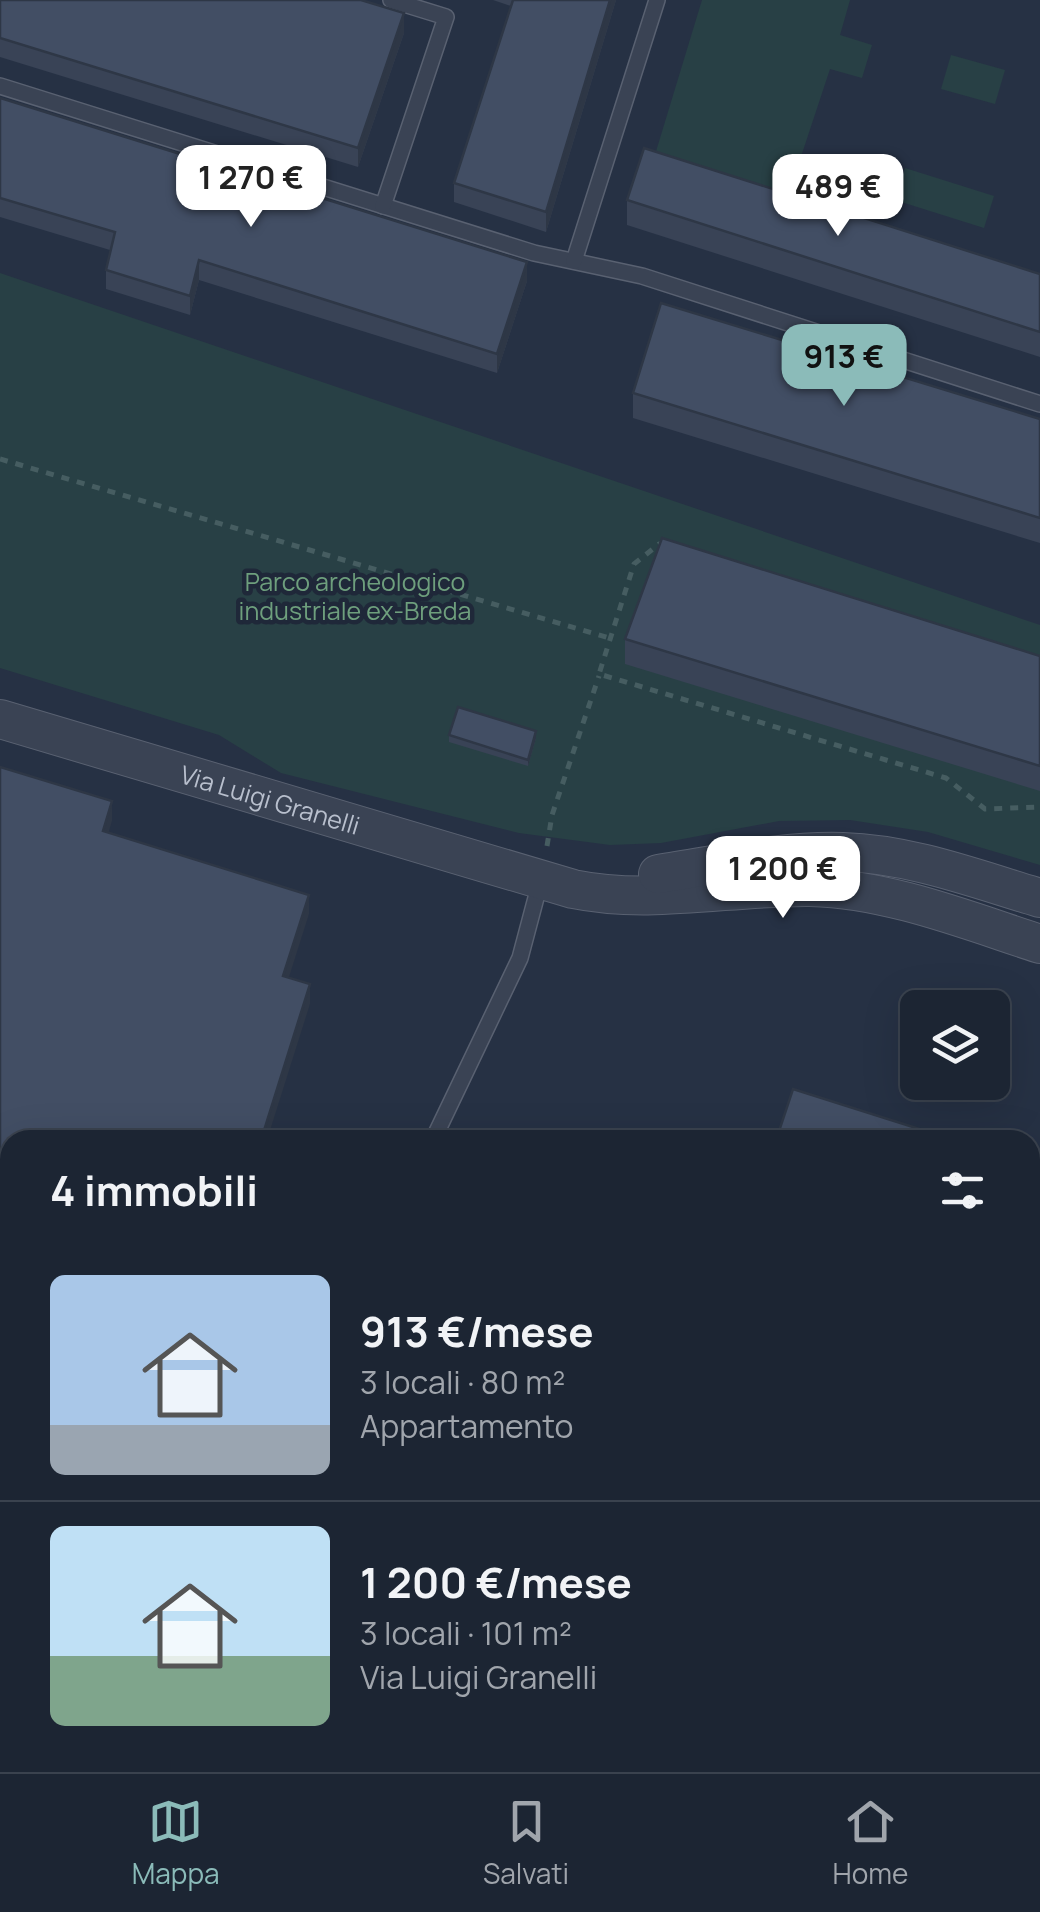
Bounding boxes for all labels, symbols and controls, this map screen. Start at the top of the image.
pin: 1 270 € [159,145,343,230]
pin: 489 € [768,154,908,239]
text: 1 270 € [198,155,304,199]
text: 489 € [794,164,882,208]
pin: 913 € [774,324,914,409]
text: 913 € [804,334,884,378]
park label: Parco archeologico industriale ex-Breda [239,564,471,628]
street label: Via Luigi Granelli [176,756,364,842]
pin: 1 200 € [691,836,875,921]
text: 1 200 € [728,846,838,890]
map controls [900,990,1010,1100]
button: layers [900,990,1010,1100]
text: 4 immobili [50,1161,258,1219]
icon: filters [935,1163,990,1218]
text: 913 €/mese [360,1302,594,1360]
icon: home [130,1315,250,1435]
text: 3 locali · 80 m² [360,1360,565,1404]
text: Appartamento [360,1404,573,1448]
text: 1 200 €/mese [360,1553,632,1611]
icon: home [130,1566,250,1686]
text: 3 locali · 101 m² [360,1611,572,1655]
text: Via Luigi Granelli [360,1655,597,1699]
tab: Mappa [132,1794,220,1892]
tab: Salvati [483,1794,569,1892]
tab: Home [833,1794,908,1892]

